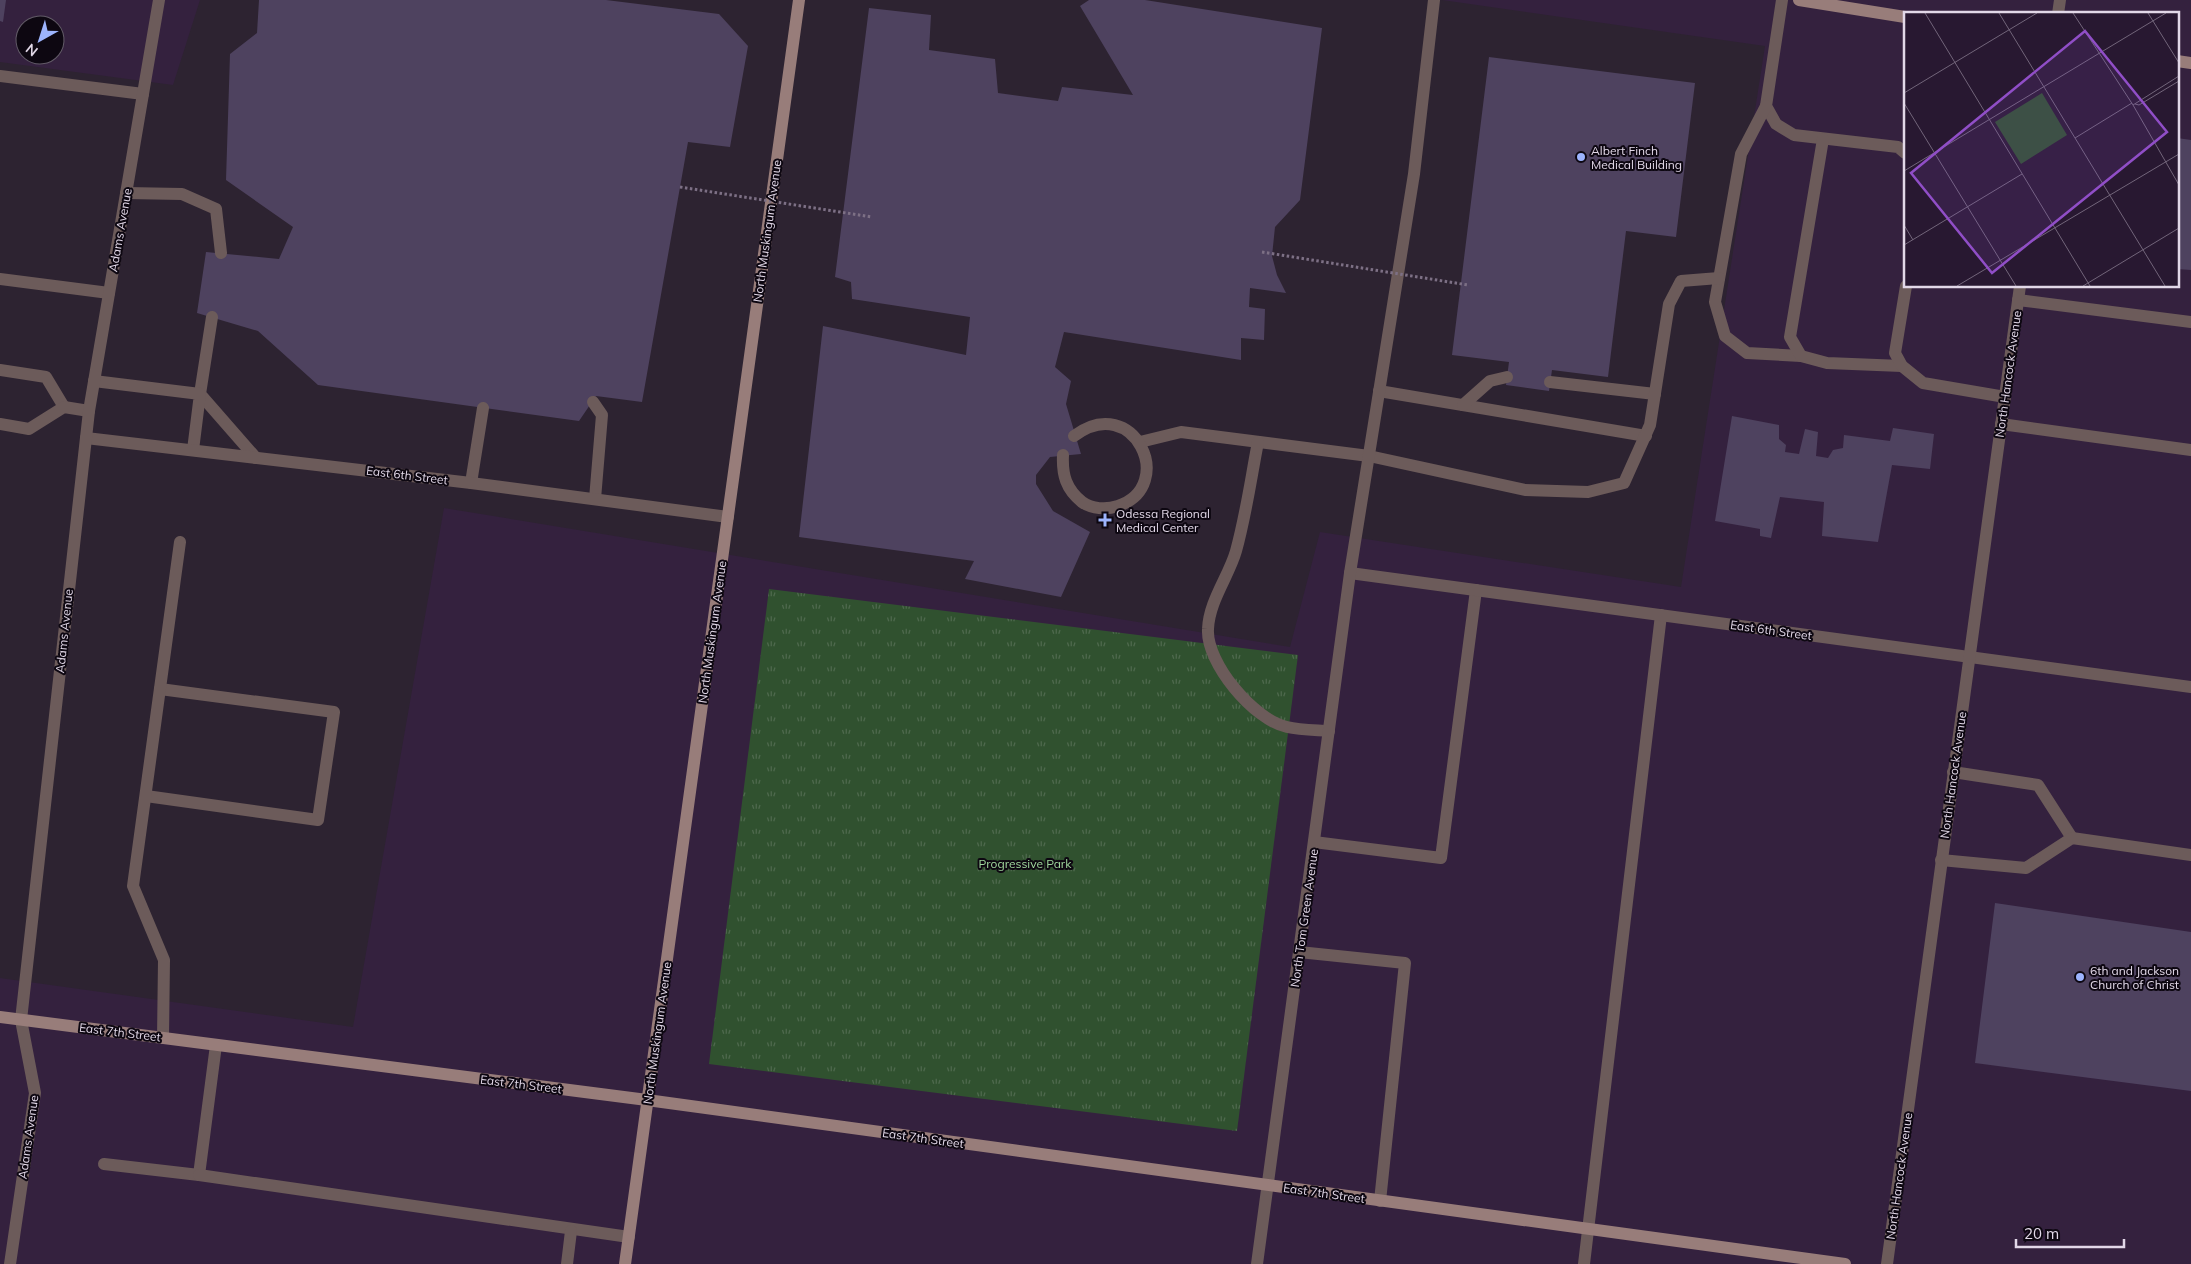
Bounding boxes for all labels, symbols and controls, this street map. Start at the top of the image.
inset map [1904,12,2178,288]
north arrow [15,15,65,65]
text: N [22,40,42,60]
place label: Albert Finch Medical Building [1591,143,1682,172]
marker: Albert Finch Medical Building [1575,151,1587,163]
street label: North Muskingum Avenue [750,159,784,303]
street label: Adams Avenue [105,187,135,273]
street label: North Hancock Avenue [1992,310,2024,438]
street label: East 6th Street [365,463,449,487]
place label: Odessa Regional Medical Center [1116,506,1210,535]
marker: Odessa Regional Medical Center [1098,513,1112,527]
street label: North Muskingum Avenue [695,560,729,704]
street label: Adams Avenue [52,588,76,674]
street label: East 6th Street [1729,617,1813,643]
street label: North Hancock Avenue [1937,711,1969,839]
street label: North Tom Green Avenue [1287,848,1321,988]
park label: Progressive Park [979,856,1072,871]
street label: North Muskingum Avenue [640,961,674,1105]
place label: 6th and Jackson Church of Christ [2090,963,2179,992]
marker: 6th and Jackson Church of Christ [2074,971,2086,983]
street label: East 7th Street [78,1020,162,1044]
street label: East 7th Street [479,1072,563,1096]
street label: Adams Avenue [15,1094,41,1180]
street label: North Hancock Avenue [1883,1112,1915,1240]
street label: East 7th Street [881,1125,965,1151]
street label: East 7th Street [1282,1180,1366,1206]
scale bar [2016,1216,2124,1248]
text: 20 m [2024,1224,2059,1243]

